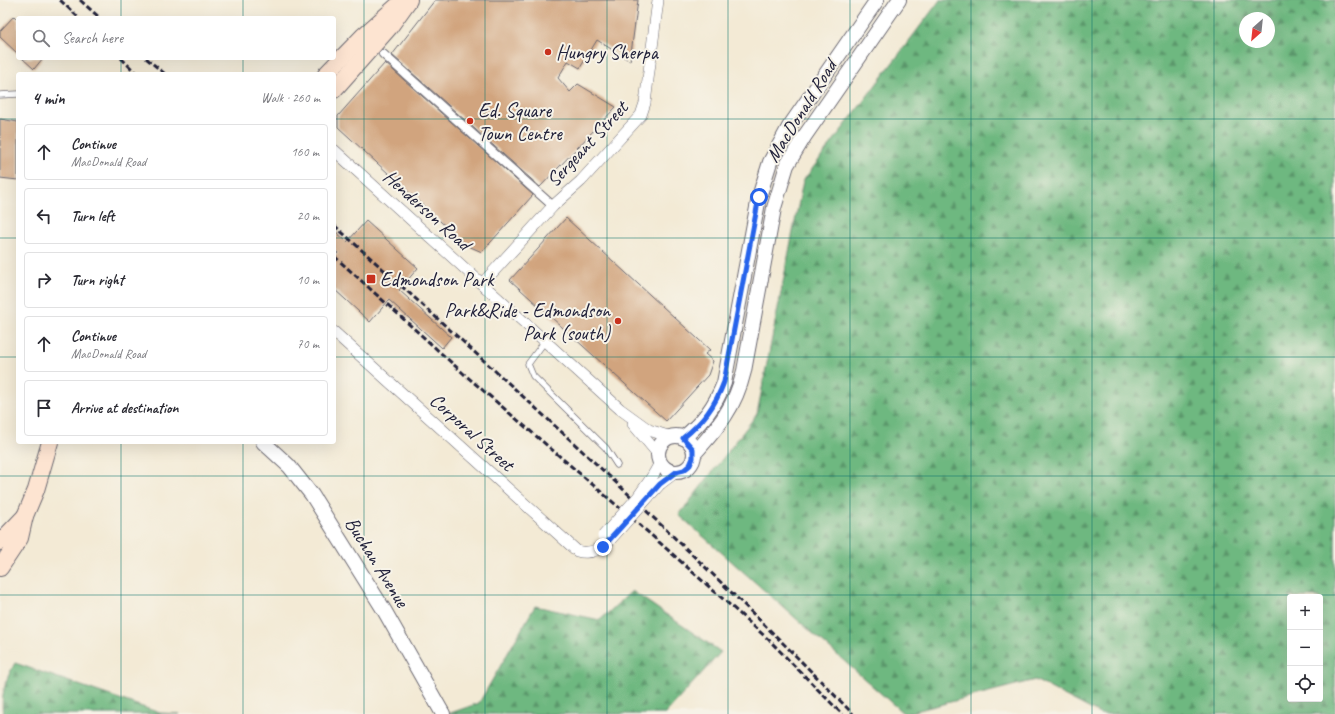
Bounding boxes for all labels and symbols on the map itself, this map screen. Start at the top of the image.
north arrow [1239,12,1275,48]
place label: Hungry Sherpa [556,40,660,65]
marker: Hungry Sherpa [543,47,553,57]
street label: MacDonald Road [760,53,844,167]
street label: Sergeant Street [541,94,635,192]
place label: Ed. Square Town Centre [478,98,563,146]
marker: Ed. Square Town Centre [465,116,475,126]
street label: Henderson Road [378,164,478,258]
route start [750,188,768,206]
place label: Edmondson Park [380,267,495,292]
marker: Edmondson Park [365,273,377,285]
place label: Park&Ride - Edmondson Park (south) [444,298,611,346]
marker: Park&Ride - Edmondson Park (south) [613,316,623,326]
street label: Corporal Street [425,388,521,478]
street label: Buchan Avenue [339,512,415,613]
route end [594,538,612,556]

